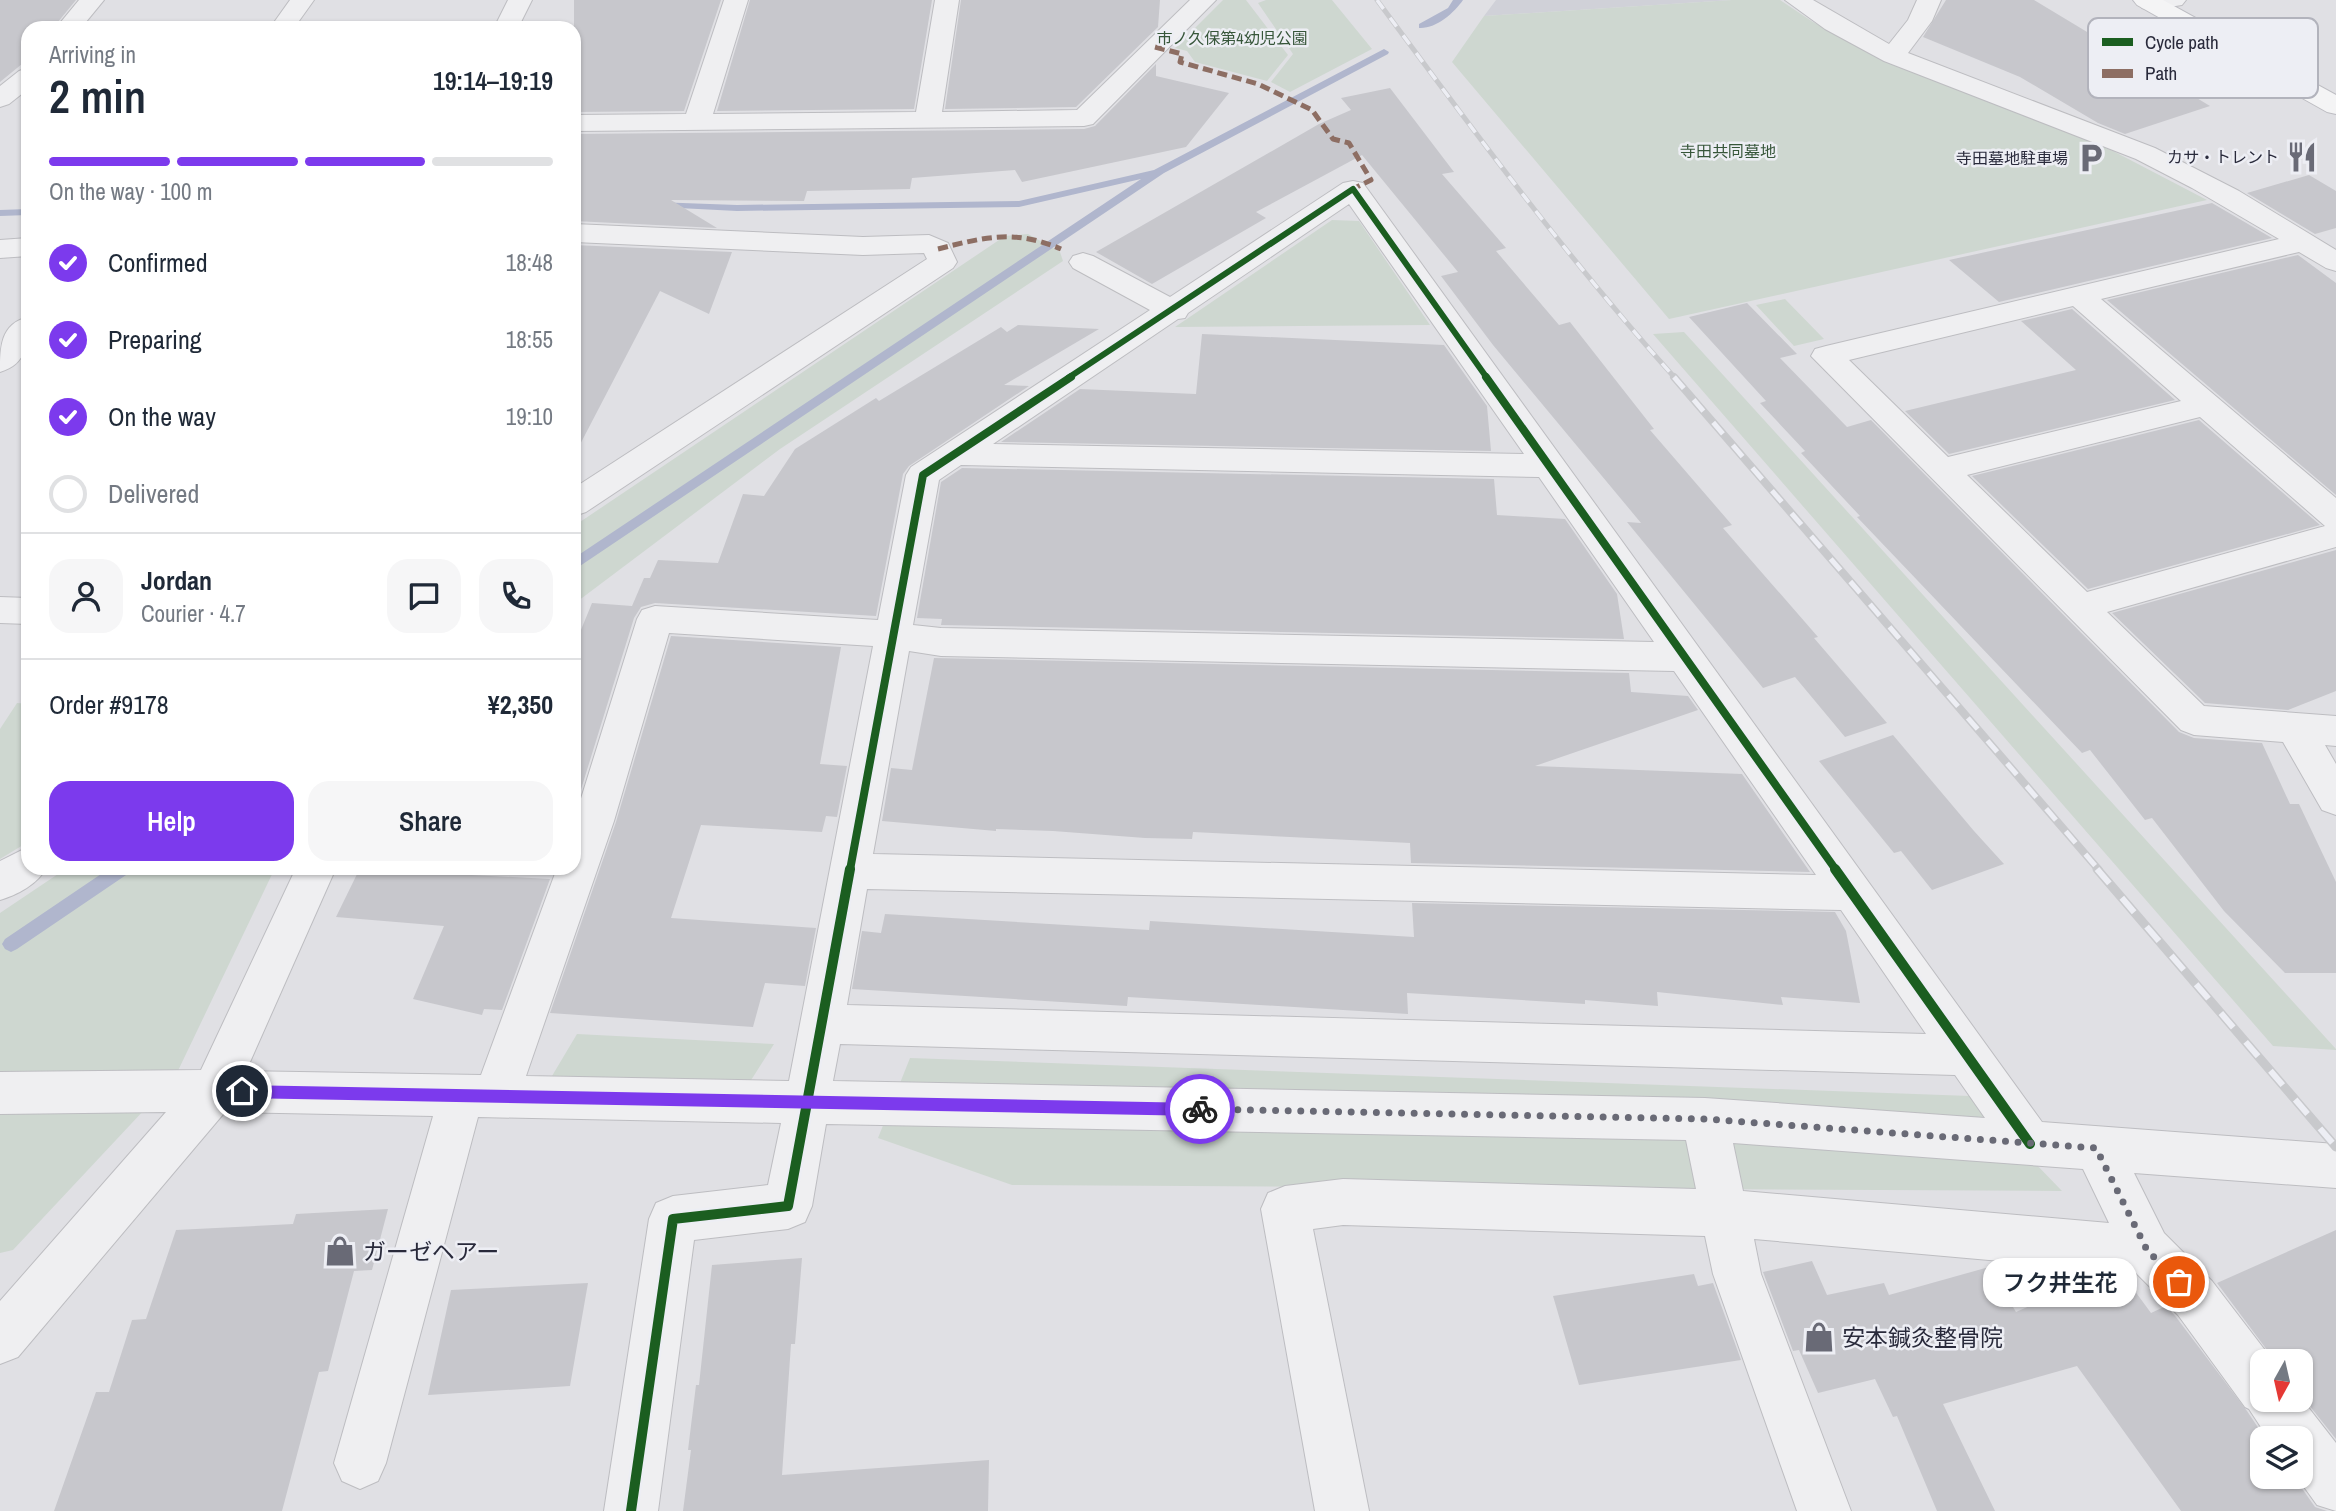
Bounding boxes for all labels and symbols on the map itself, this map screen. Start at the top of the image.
legend [2088,18,2318,98]
park label: 市ノ久保第4幼児公園 [1156,27,1308,49]
text: Cycle path [2145,29,2219,55]
text: Path [2145,60,2177,86]
park label: 寺田共同墓地 [1680,140,1776,162]
restaurant icon: カサ・トレント [2285,140,2319,174]
parking icon: 寺田墓地駐車場 [2074,141,2108,175]
place label: カサ・トレント [2167,146,2279,168]
place label: 寺田墓地駐車場 [1956,147,2068,169]
pin [212,1061,272,1121]
courier [1165,1074,1235,1144]
shop icon: ガーゼヘアー [323,1234,357,1268]
place label: ガーゼヘアー [363,1236,499,1267]
pin [2149,1252,2209,1312]
callout: フク井生花 [1983,1258,2137,1306]
shop icon: 安本鍼灸整骨院 [1802,1320,1836,1354]
place label: 安本鍼灸整骨院 [1842,1322,2003,1353]
north arrow [2250,1349,2314,1412]

